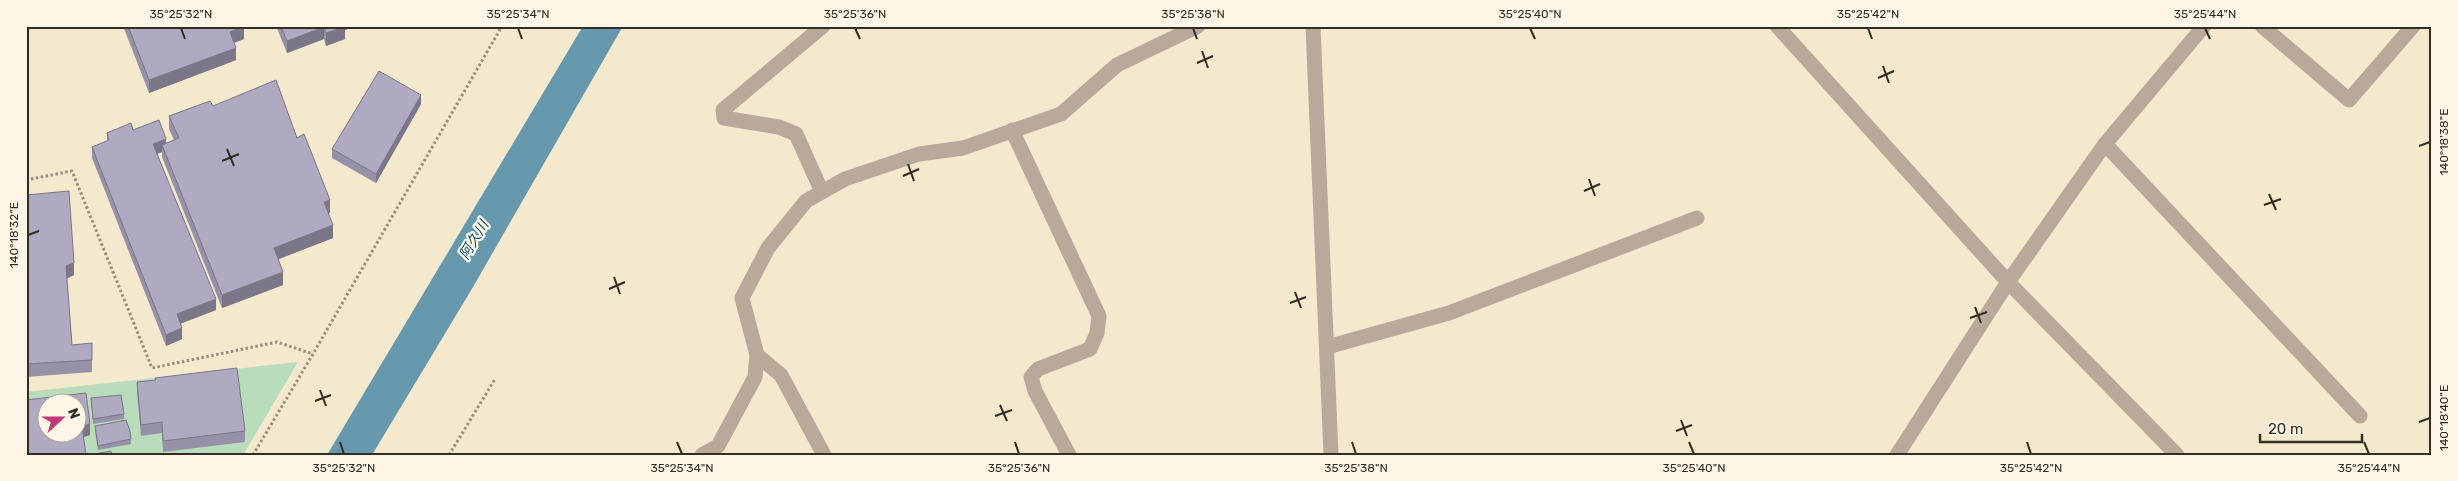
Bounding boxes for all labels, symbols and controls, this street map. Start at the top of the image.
text: 35°25'32"N [150,7,212,21]
text: 35°25'34"N [486,7,550,21]
text: 35°25'36"N [824,7,886,21]
text: 35°25'38"N [1161,7,1225,21]
text: 35°25'40"N [1498,7,1562,21]
text: 35°25'42"N [1837,7,1899,21]
text: 35°25'44"N [2174,7,2236,21]
text: 140°18'38"E [2437,109,2451,175]
text: 140°18'32"E [7,202,21,268]
water label: 阿久川 [456,216,493,262]
text: 140°18'40"E [2437,385,2451,451]
north arrow [38,394,88,444]
text: N [64,406,83,421]
scale bar [2260,411,2363,443]
text: 20 m [2268,420,2303,438]
text: 35°25'32"N [313,461,375,475]
text: 35°25'34"N [650,461,714,475]
text: 35°25'36"N [988,461,1050,475]
text: 35°25'38"N [1324,461,1388,475]
text: 35°25'40"N [1662,461,1726,475]
text: 35°25'42"N [2000,461,2062,475]
text: 35°25'44"N [2338,461,2400,475]

